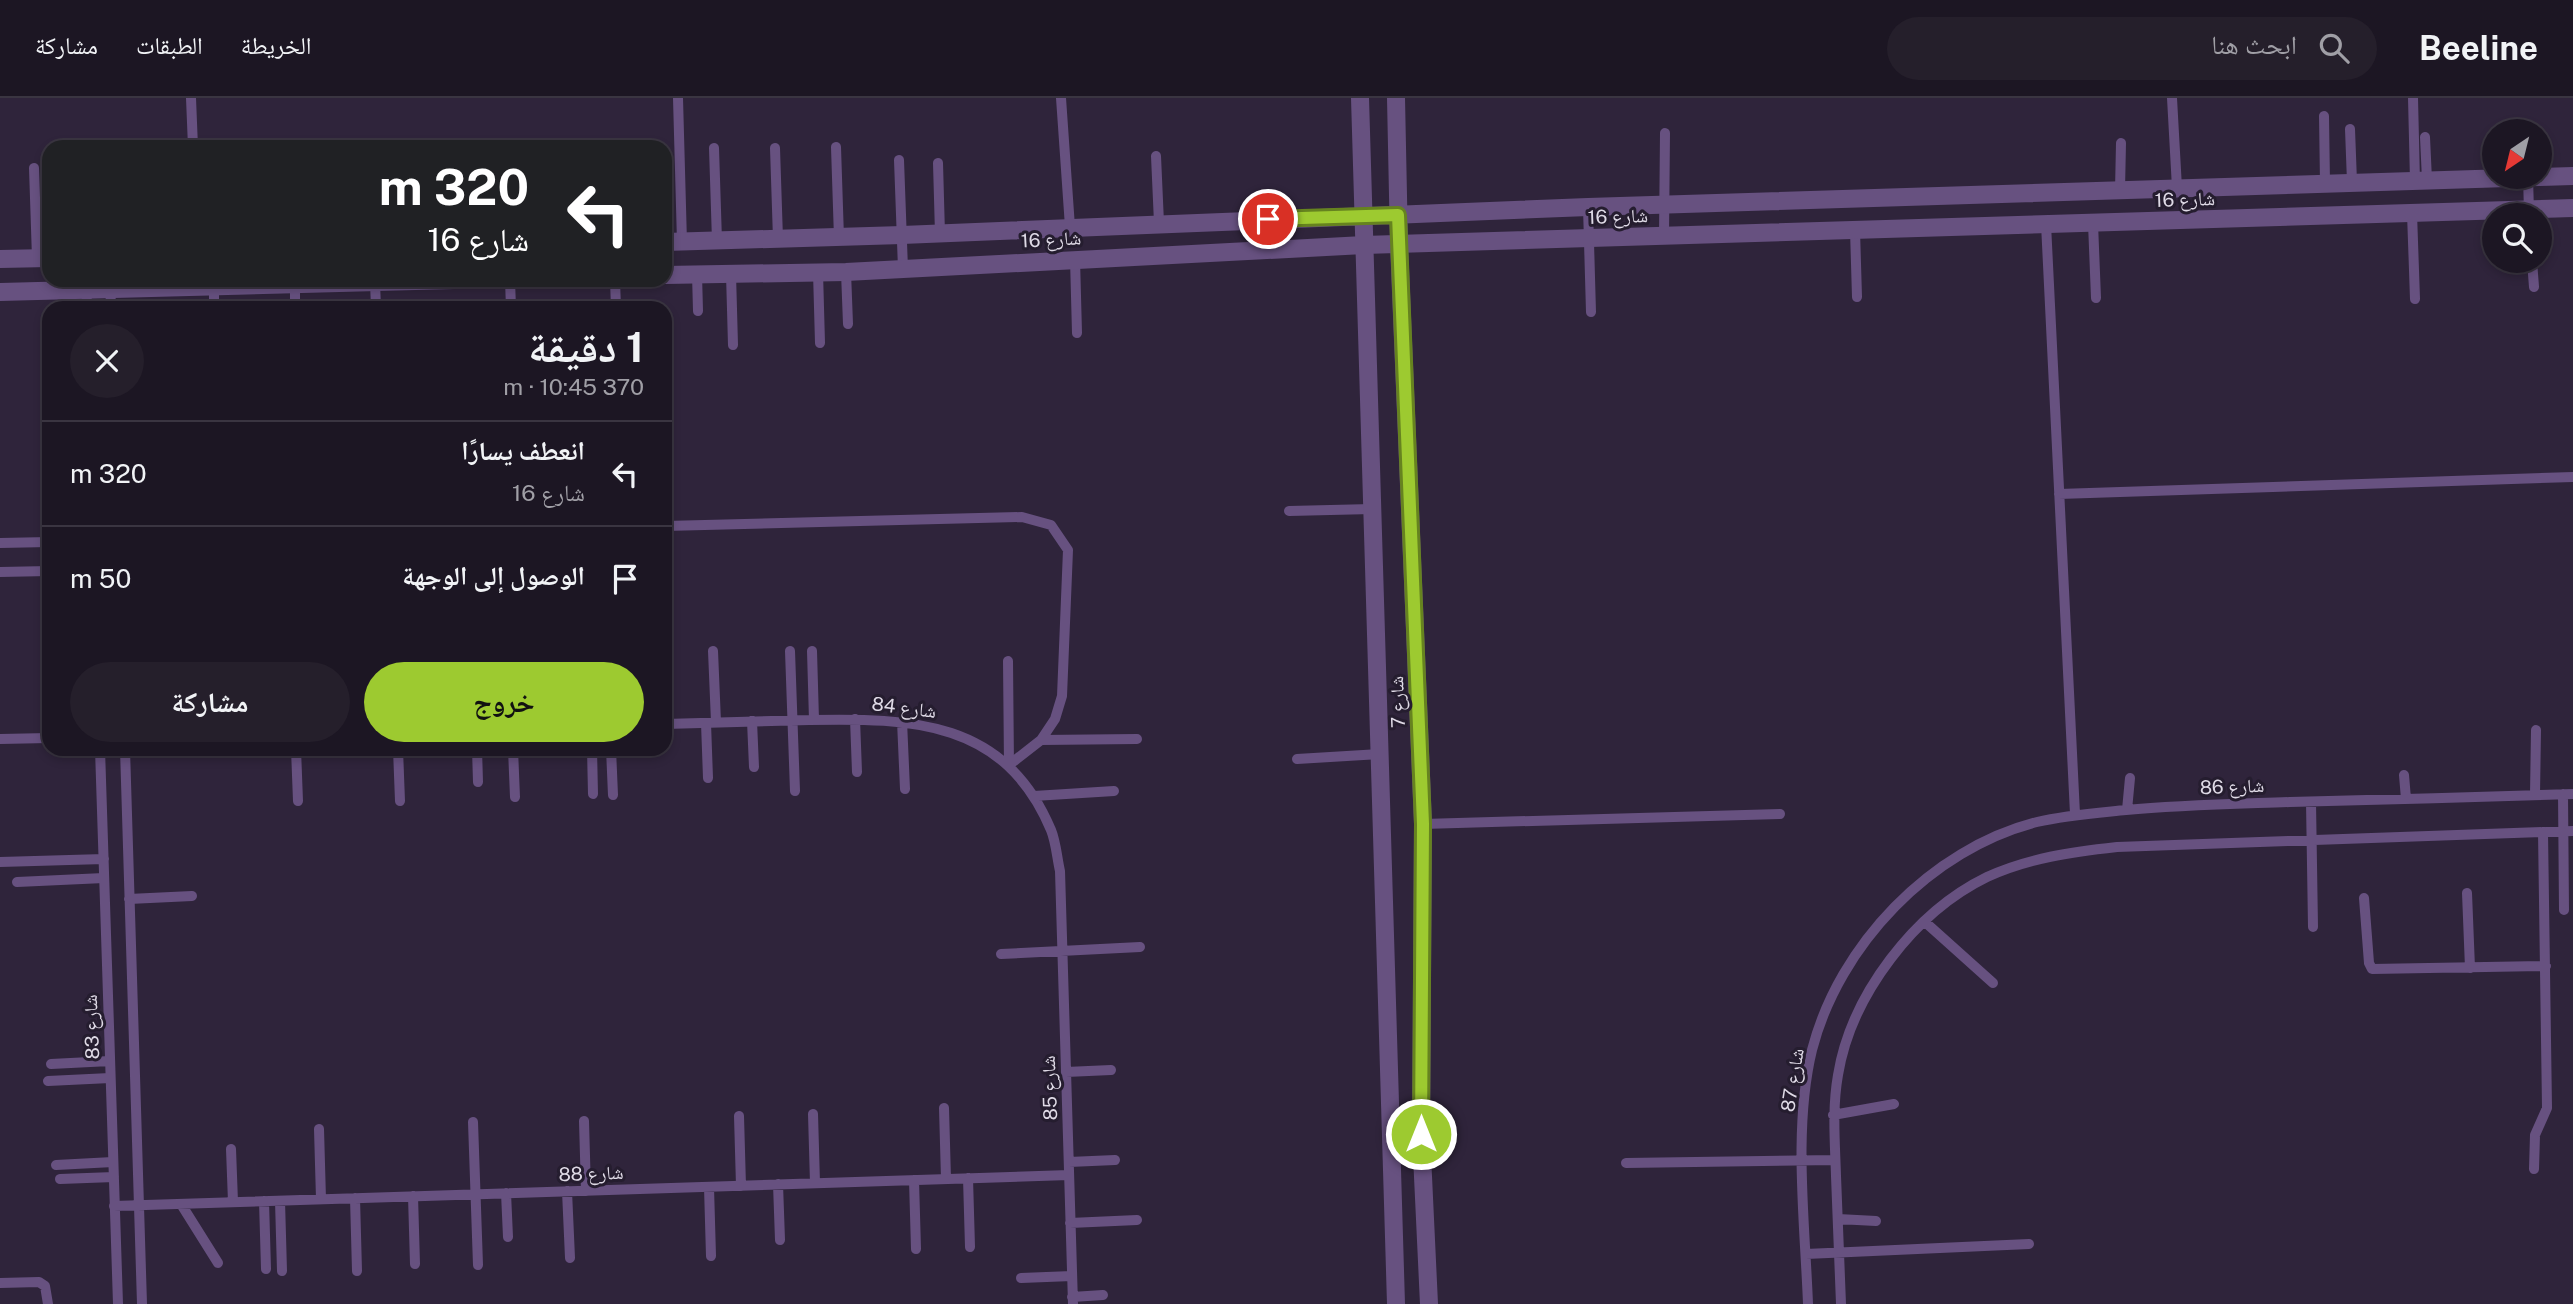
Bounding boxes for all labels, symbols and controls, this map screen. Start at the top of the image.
search box [1887,17,2377,80]
text: ابحث هنا [2211,29,2297,60]
icon: search [2315,29,2353,67]
text: Beeline [2419,29,2538,67]
text: مشاركة [35,31,98,59]
text: الطبقات [136,31,203,59]
text: الخريطة [241,31,311,59]
north arrow [2482,119,2552,189]
map controls [2482,119,2552,273]
text: 320 m [379,158,529,216]
icon: left [553,168,644,259]
street label: شارع 16 [2154,187,2216,212]
pin [1238,189,1298,249]
icon: arrive [1249,200,1287,238]
button: search [2482,203,2552,273]
street label: شارع 16 [1587,204,1649,229]
text: شارع 16 [427,221,529,258]
street label: شارع 16 [1020,226,1082,253]
text: 1 دقيقة [528,322,644,371]
button: close [70,324,144,398]
text: 370 m · 10:45 [503,373,644,400]
text: انعطف يسارًا [461,435,585,466]
icon: left [606,455,644,493]
text: 320 m [70,458,147,489]
text: شارع 16 [512,479,585,506]
text: الوصول إلى الوجهة [402,560,585,591]
icon: arrive [606,560,644,598]
text: 50 m [70,563,131,594]
button: مشاركة [70,662,350,742]
button: خروج [364,662,644,742]
street label: شارع 7 [1385,676,1410,728]
street label: شارع 84 [870,692,938,723]
street label: شارع 86 [2199,774,2265,799]
street label: شارع 83 [79,994,104,1060]
street label: شارع 87 [1776,1047,1809,1114]
street label: شارع 85 [1037,1055,1062,1121]
position arrow [1384,1097,1458,1171]
street label: شارع 88 [558,1161,624,1186]

